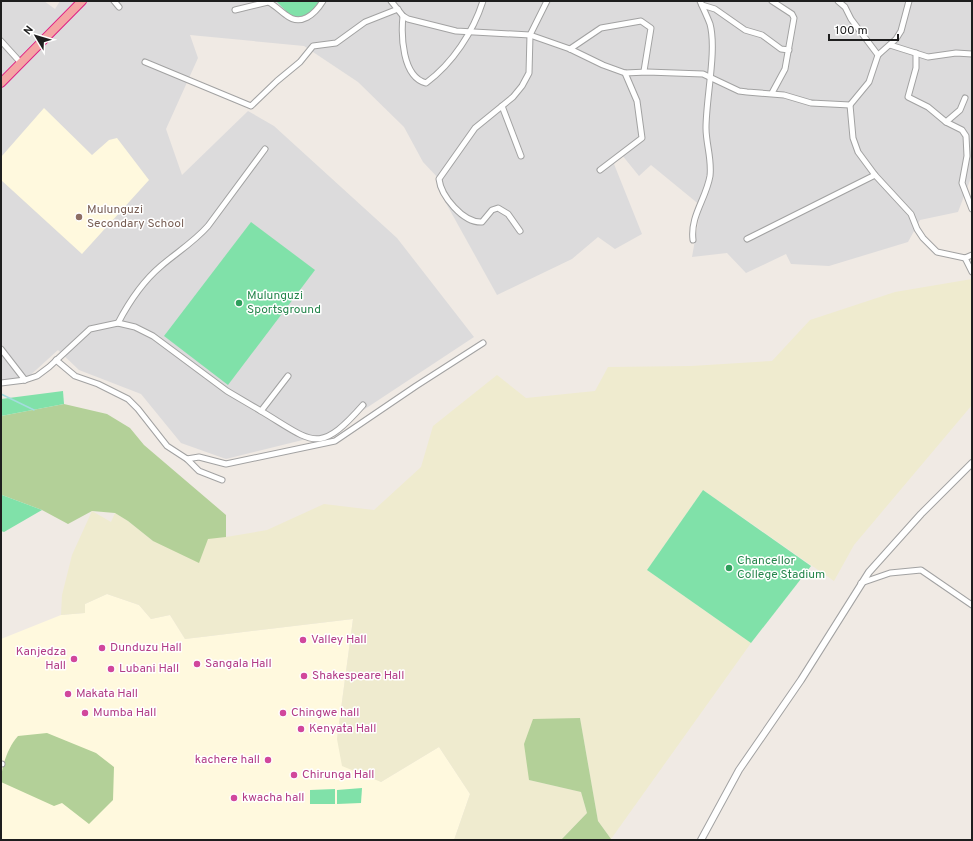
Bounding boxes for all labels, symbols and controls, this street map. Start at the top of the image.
north arrow [16,16,56,56]
scale bar [829,16,898,42]
text: N [21,23,37,38]
text: 100 m [835,23,868,39]
place label: Mulunguzi Secondary School [87,202,184,232]
marker: Mulunguzi Secondary School [74,212,84,222]
place label: Mulunguzi Sportsground [247,288,321,318]
marker: Mulunguzi Sportsground [234,298,244,308]
place label: Chancellor College Stadium [737,553,825,583]
marker: Chancellor College Stadium [724,563,734,573]
place label: Valley Hall [311,632,367,648]
marker: Valley Hall [298,635,308,645]
place label: Dunduzu Hall [110,640,182,656]
marker: Dunduzu Hall [97,643,107,653]
place label: Kanjedza Hall [16,644,66,674]
marker: Kanjedza Hall [69,654,79,664]
place label: Sangala Hall [205,656,272,672]
marker: Sangala Hall [192,659,202,669]
place label: Lubani Hall [119,661,179,677]
marker: Lubani Hall [106,664,116,674]
place label: Shakespeare Hall [312,668,404,684]
marker: Shakespeare Hall [299,671,309,681]
place label: Makata Hall [76,686,138,702]
marker: Makata Hall [63,689,73,699]
place label: Mumba Hall [93,705,156,721]
place label: Chingwe hall [291,705,359,721]
marker: Mumba Hall [80,708,90,718]
marker: Chingwe hall [278,708,288,718]
place label: Kenyata Hall [309,721,376,737]
marker: Kenyata Hall [296,724,306,734]
place label: kachere hall [195,752,260,768]
marker: kachere hall [263,755,273,765]
place label: Chirunga Hall [302,767,375,783]
marker: Chirunga Hall [289,770,299,780]
place label: kwacha hall [242,790,305,806]
marker: kwacha hall [229,793,239,803]

